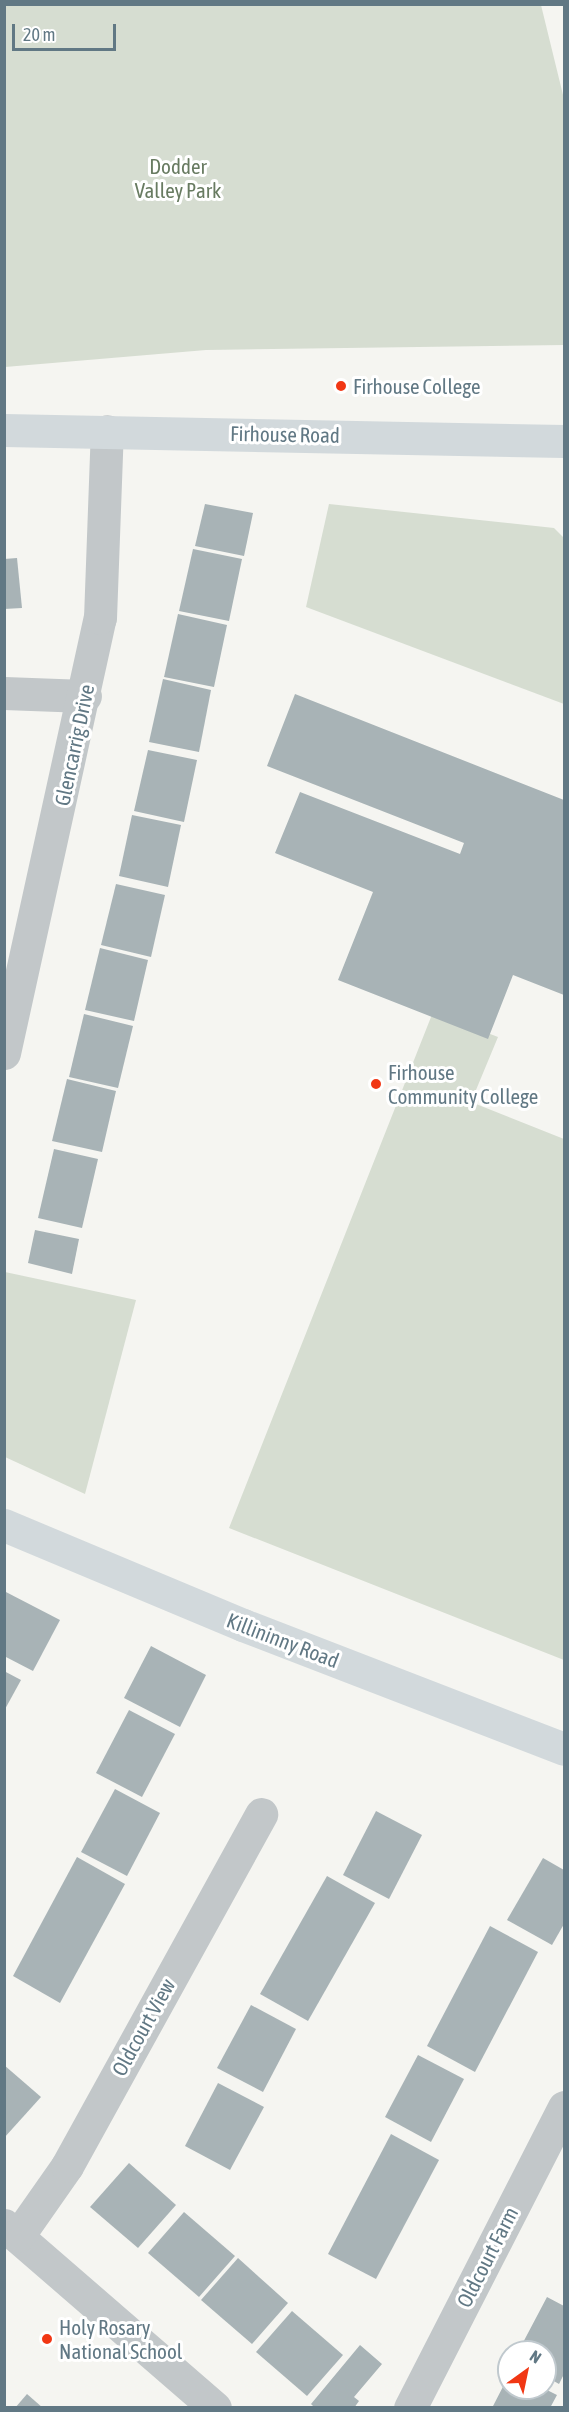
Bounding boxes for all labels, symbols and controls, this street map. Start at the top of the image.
scale bar [15,12,118,50]
text: 20 m [23,24,55,45]
park label: Dodder Valley Park [135,153,221,203]
place label: Firhouse College [353,373,480,399]
marker: Firhouse College [334,379,348,393]
street label: Firhouse Road [230,420,340,448]
street label: Glencarrig Drive [49,682,99,808]
place label: Firhouse Community College [388,1059,538,1109]
marker: Firhouse Community College [369,1077,383,1091]
street label: Killininny Road [223,1607,343,1673]
street label: Oldcourt View [106,1974,180,2080]
street label: Oldcourt Farm [451,2203,523,2311]
place label: Holy Rosary National School [59,2314,182,2364]
marker: Holy Rosary National School [40,2332,54,2346]
north arrow [497,2340,557,2400]
text: N [527,2346,545,2367]

